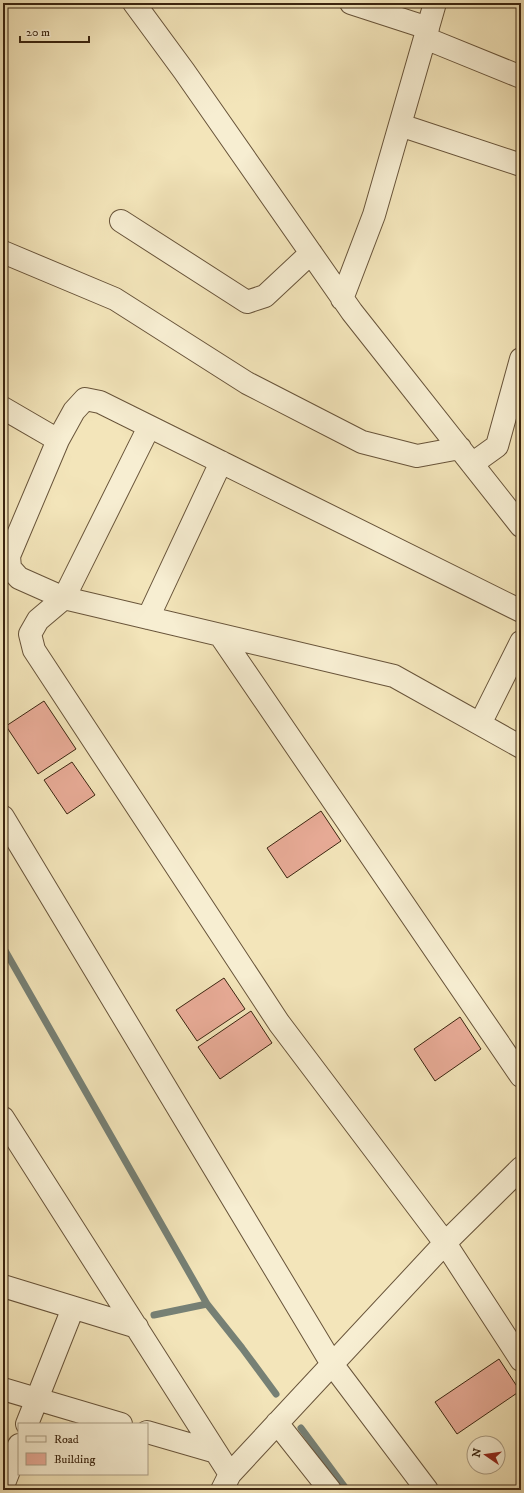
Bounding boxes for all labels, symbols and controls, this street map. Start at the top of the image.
scale bar [20,18,89,44]
text: 20 m [26,25,50,40]
legend [18,1423,148,1475]
text: Road [54,1432,79,1447]
north arrow [466,1435,506,1475]
text: N [469,1447,485,1459]
text: Building [54,1452,95,1467]

